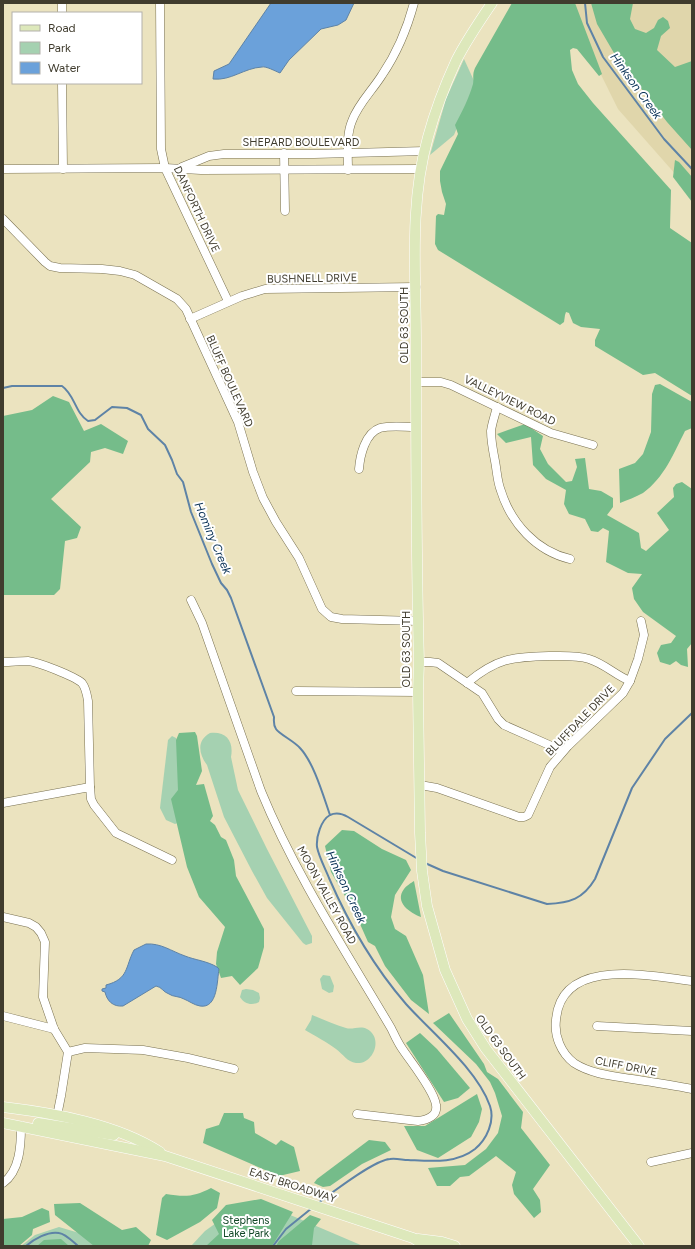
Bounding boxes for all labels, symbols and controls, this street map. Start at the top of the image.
legend [12,12,142,84]
text: Road [48,21,76,35]
text: Park [48,41,71,55]
water label: Hinkson Creek [607,50,665,123]
text: Water [48,61,80,75]
street label: SHEPARD BOULEVARD [243,136,360,149]
street label: DANFORTH DRIVE [171,164,222,254]
street label: BUSHNELL DRIVE [267,271,357,286]
street label: OLD 63 SOUTH [398,287,411,363]
street label: BLUFF BOULEVARD [203,333,256,430]
street label: VALLEYVIEW ROAD [462,373,558,428]
water label: Hominy Creek [192,500,235,577]
street label: OLD 63 SOUTH [400,611,413,687]
street label: BLUFFDALE DRIVE [543,682,618,759]
street label: MOON VALLEY ROAD [294,844,359,947]
water label: Hinkson Creek [323,849,369,927]
street label: OLD 63 SOUTH [473,1012,528,1082]
street label: CLIFF DRIVE [594,1054,658,1079]
street label: EAST BROADWAY [248,1165,338,1206]
park label: Stephens Lake Park [223,1214,270,1240]

